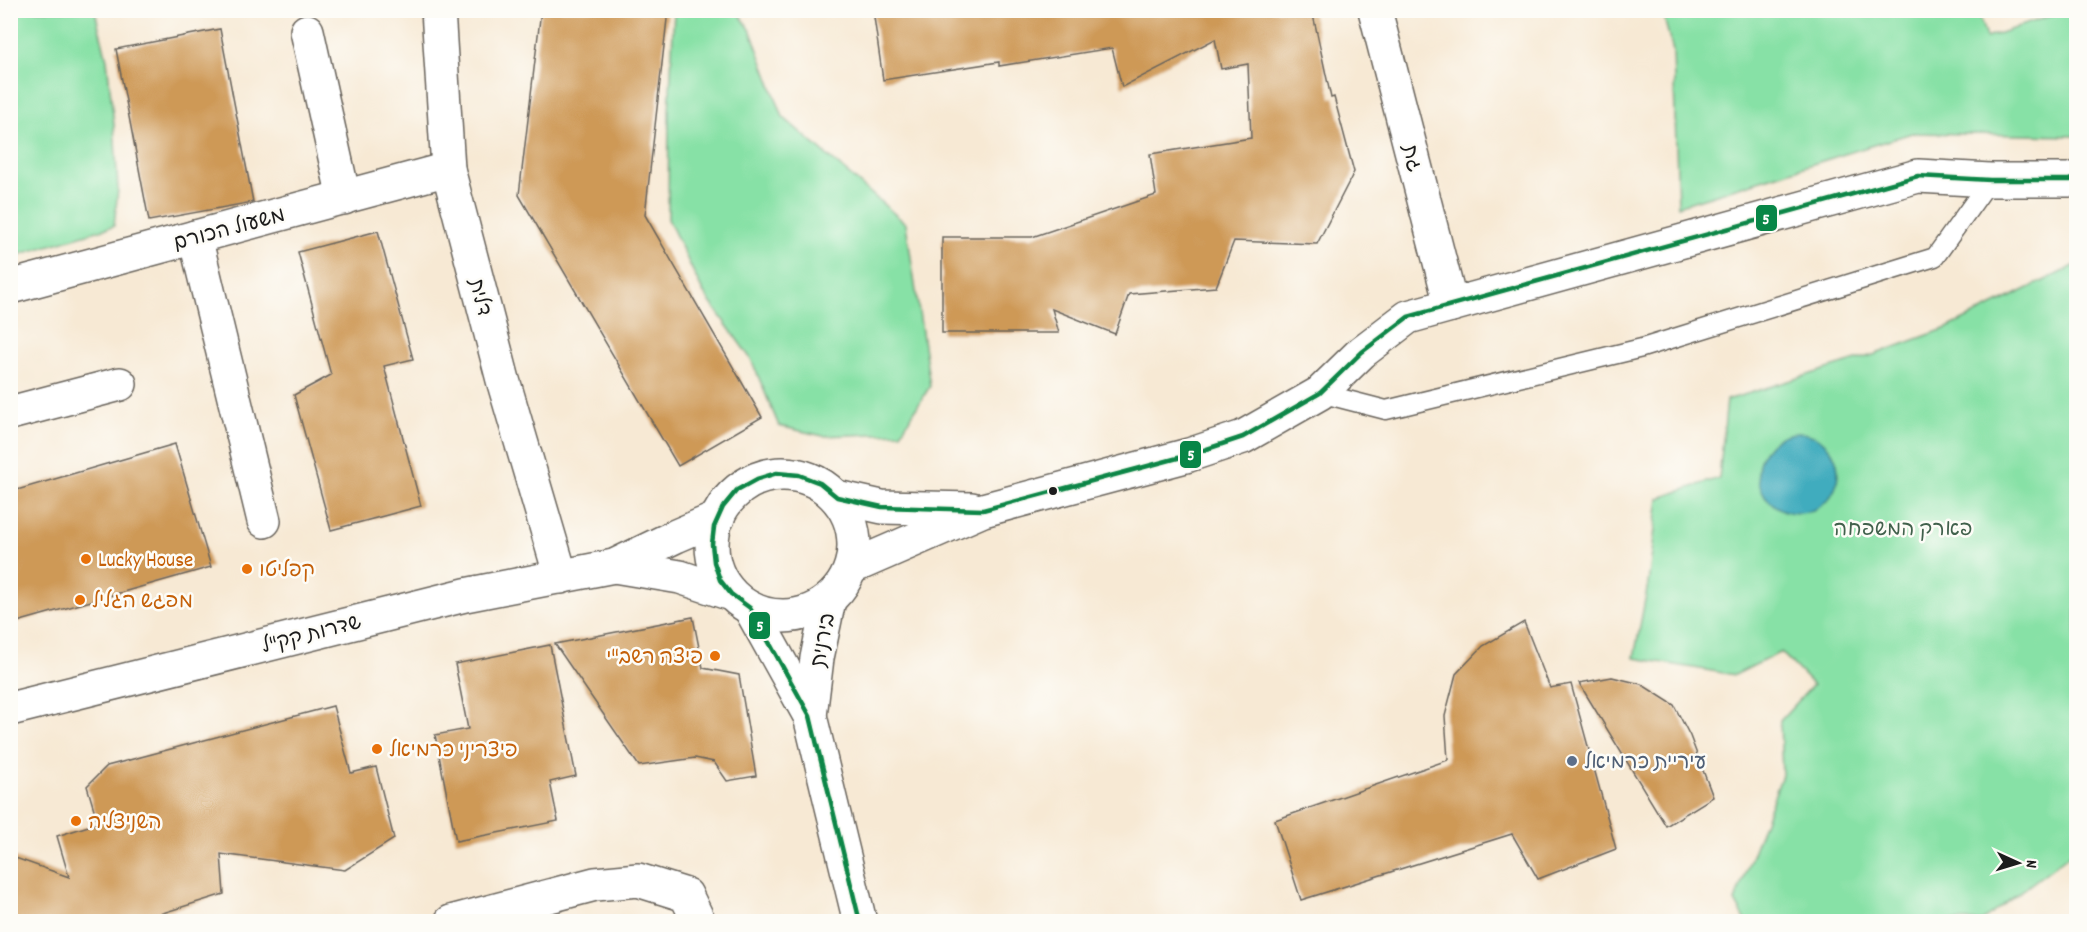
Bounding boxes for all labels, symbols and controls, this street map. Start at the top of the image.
street label: גת [1392,141,1428,176]
street label: משעול הכורם [171,202,289,260]
line badge: 5 [1755,204,1778,232]
text: 5 [1762,209,1770,232]
street label: דלית [459,275,497,320]
line badge: 5 [1179,440,1202,469]
text: 5 [1187,445,1195,468]
unlabelled marker [1047,485,1059,497]
park label: פארק המשפחה [1834,516,1972,546]
place label: Lucky House [98,547,193,577]
marker: Lucky House [79,552,93,566]
place label: קפליטו [259,557,315,587]
marker: קפליטו [240,562,254,576]
place label: מפגש הגליל [92,588,193,618]
marker: מפגש הגליל [73,593,87,607]
street label: שדרות קק"ל [259,609,365,663]
line badge: 5 [748,611,771,640]
street label: בירנית [805,611,845,670]
text: 5 [756,616,764,639]
place label: פיצה רשב"י [606,644,703,674]
marker: פיצה רשב"י [708,649,722,663]
place label: פיצריני כרמיאל [389,737,518,767]
marker: פיצריני כרמיאל [370,742,384,756]
place label: עיריית כרמיאל [1584,749,1706,779]
marker: עיריית כרמיאל [1565,754,1579,768]
place label: השניצליה [88,809,162,839]
marker: השניצליה [69,814,83,828]
north arrow [1988,833,2048,893]
text: N [2019,859,2042,869]

